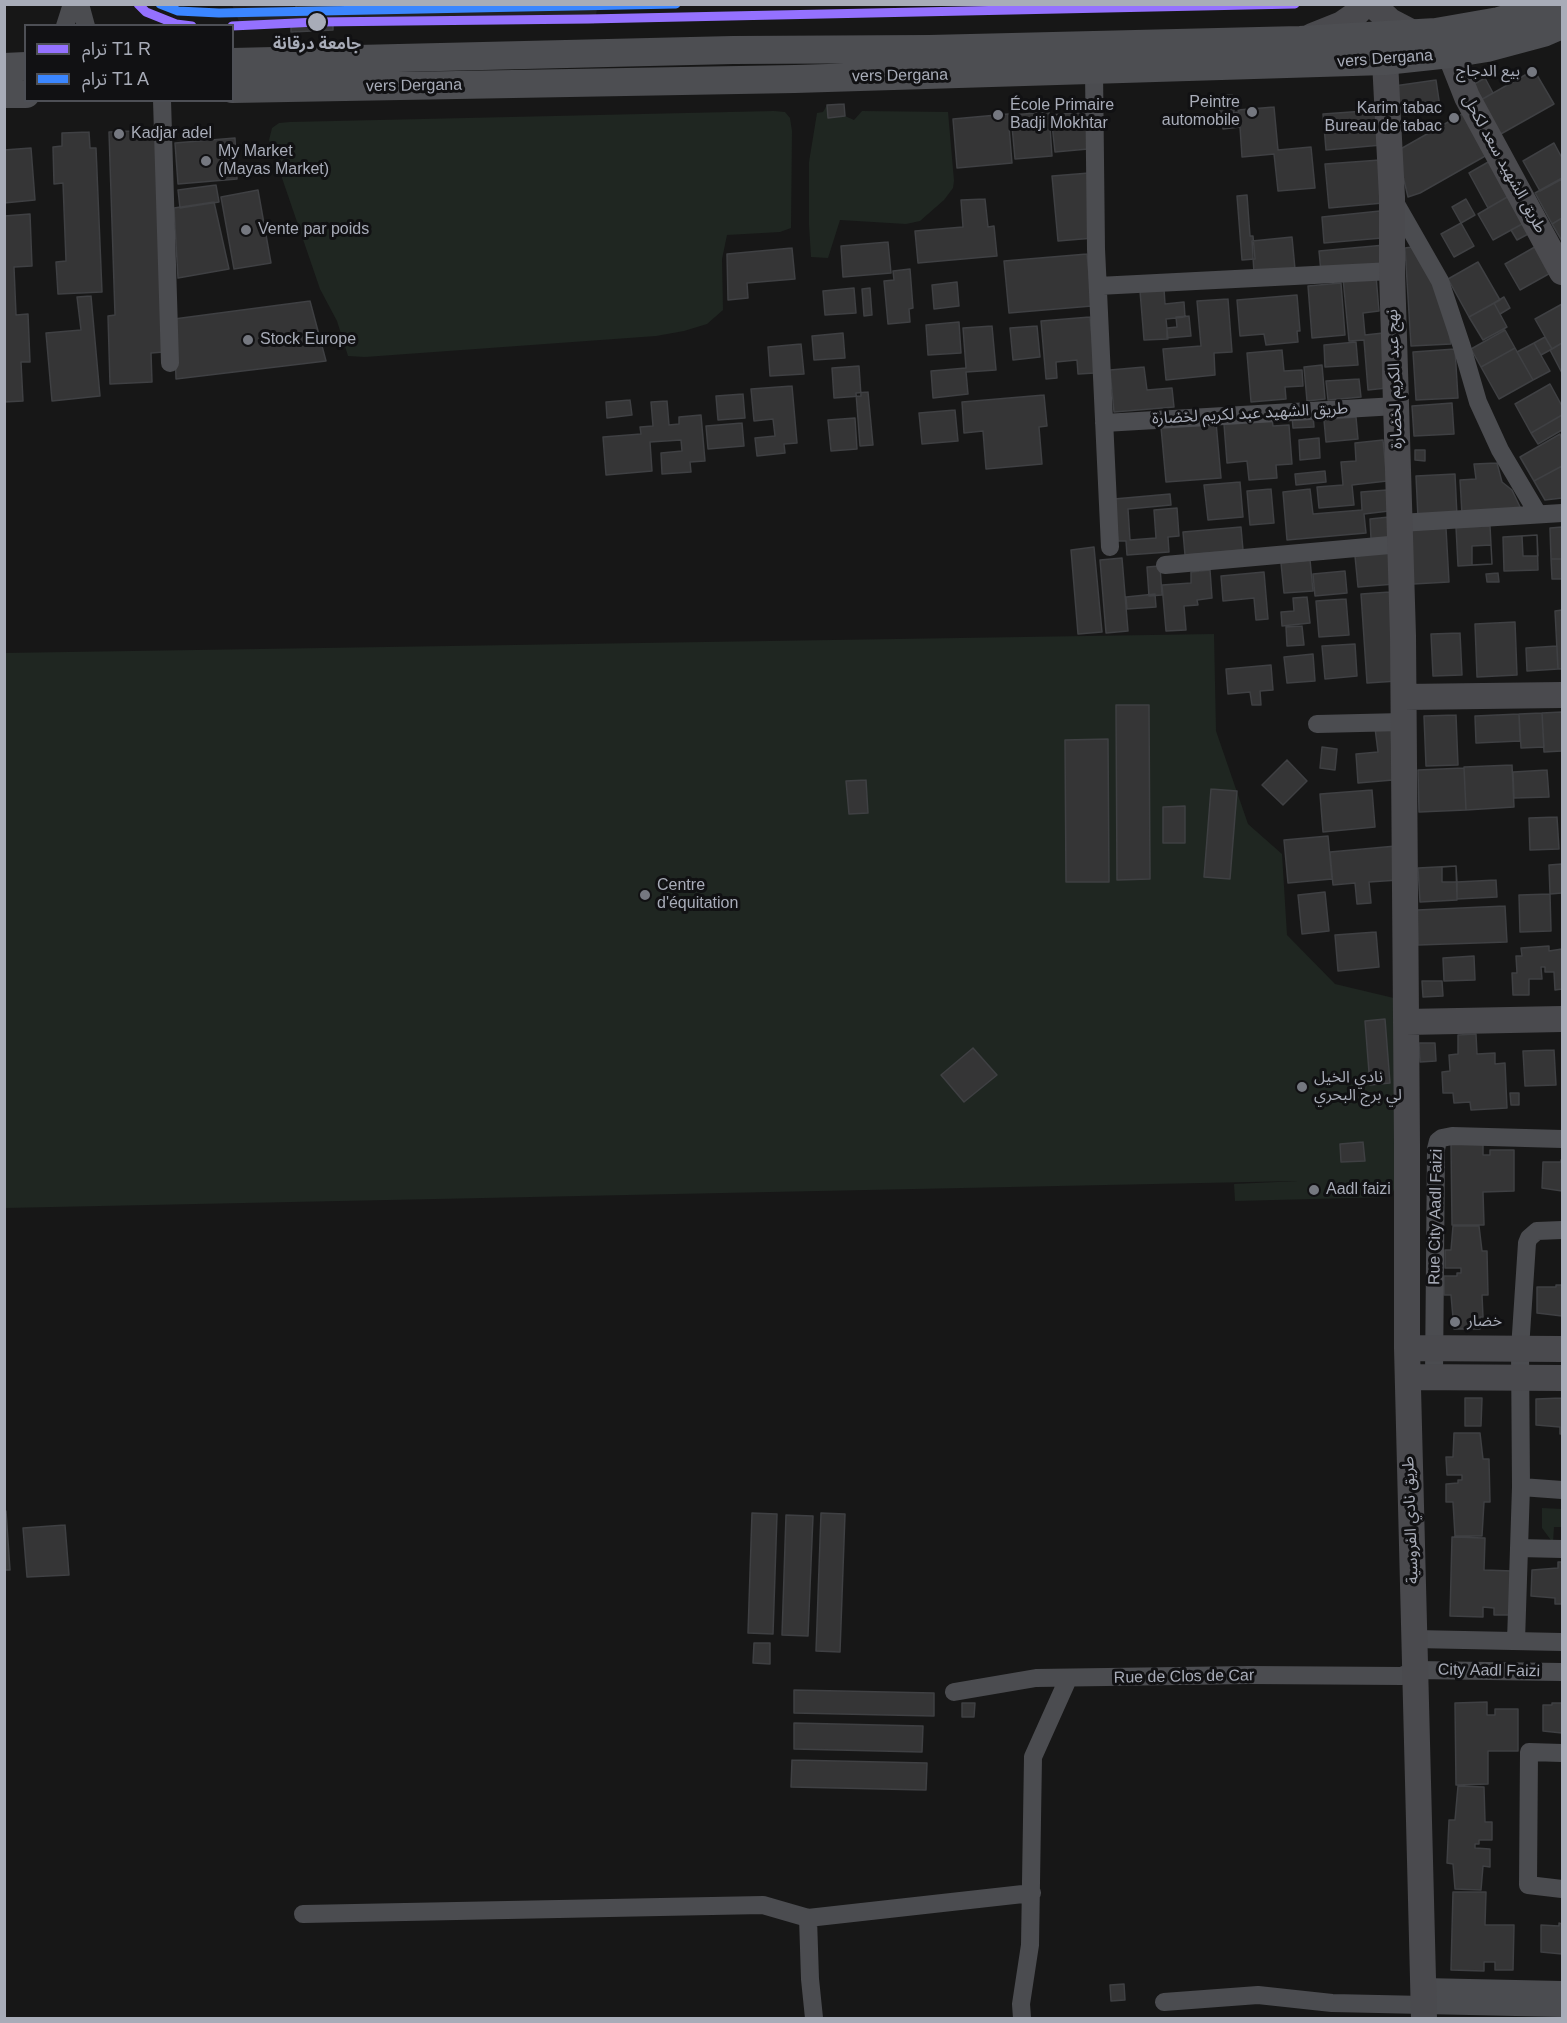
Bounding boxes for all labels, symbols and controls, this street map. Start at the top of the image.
marker: جامعة درقانة [306,11,328,33]
legend [24,24,234,102]
place label: جامعة درقانة [273,35,361,55]
text: ترام T1 R [82,39,151,59]
street label: vers Dergana [1336,46,1434,72]
place label: بيع الدجاج [1456,62,1520,82]
marker: بيع الدجاج [1525,65,1539,79]
street label: vers Dergana [852,66,948,86]
text: ترام T1 A [82,69,149,89]
street label: vers Dergana [366,76,462,96]
street label: طريق الشهيد سعد لكحل [1458,91,1550,237]
place label: Peintre automobile [1162,93,1240,131]
place label: École Primaire Badji Mokhtar [1010,96,1114,134]
place label: Karim tabac Bureau de tabac [1325,99,1442,137]
marker: Peintre automobile [1245,105,1259,119]
marker: École Primaire Badji Mokhtar [991,108,1005,122]
marker: Karim tabac Bureau de tabac [1447,111,1461,125]
place label: Kadjar adel [131,124,212,144]
marker: Kadjar adel [112,127,126,141]
place label: My Market (Mayas Market) [218,142,329,180]
marker: My Market (Mayas Market) [199,154,213,168]
place label: Vente par poids [258,220,369,240]
marker: Vente par poids [239,223,253,237]
street label: نهج عبد الكريم لخضارة [1383,309,1407,449]
place label: Stock Europe [260,330,356,350]
marker: Stock Europe [241,333,255,347]
street label: طريق الشهيد عبد لكريم لخضارة [1152,399,1348,429]
place label: Centre d'équitation [657,876,738,914]
marker: Centre d'équitation [638,888,652,902]
place label: نادي الخيل لي برج البحري [1314,1068,1402,1106]
marker: نادي الخيل لي برج البحري [1295,1080,1309,1094]
street label: Rue City Aadl Faizi [1425,1149,1447,1285]
place label: Aadl faizi [1326,1180,1391,1200]
marker: Aadl faizi [1307,1183,1321,1197]
place label: خضار [1467,1312,1502,1332]
marker: خضار [1448,1315,1462,1329]
street label: طريق نادي الفروسية [1399,1456,1423,1584]
street label: City Aadl Faizi [1438,1661,1540,1681]
street label: Rue de Clos de Car [1114,1666,1254,1688]

